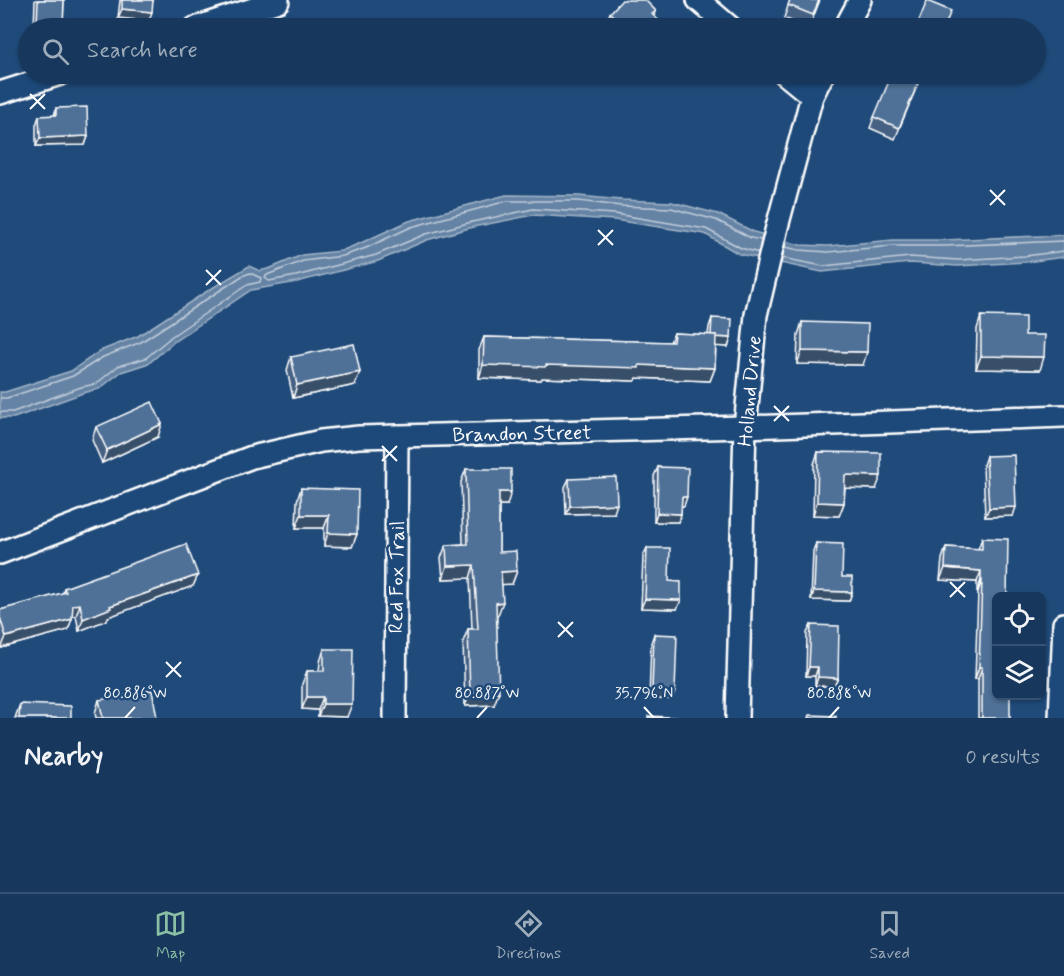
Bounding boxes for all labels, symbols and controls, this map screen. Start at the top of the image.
search box [18,18,1046,84]
icon: search [39,35,72,68]
text: Search here [87,37,198,65]
street label: Holland Drive [732,334,769,448]
street label: Brandon Street [452,420,592,449]
street label: Red Fox Trail [383,520,412,634]
map controls [992,592,1046,700]
button: locate [992,592,1046,646]
button: layers [992,646,1046,700]
text: 80.886°W [104,684,167,704]
text: 80.887°W [455,684,519,704]
text: 35.796°N [615,684,673,704]
text: 80.888°W [807,684,871,704]
text: Nearby [24,740,103,774]
text: 0 results [966,744,1040,771]
tab: Map [154,907,187,964]
tab: Directions [495,907,561,964]
tab: Saved [869,907,910,964]

